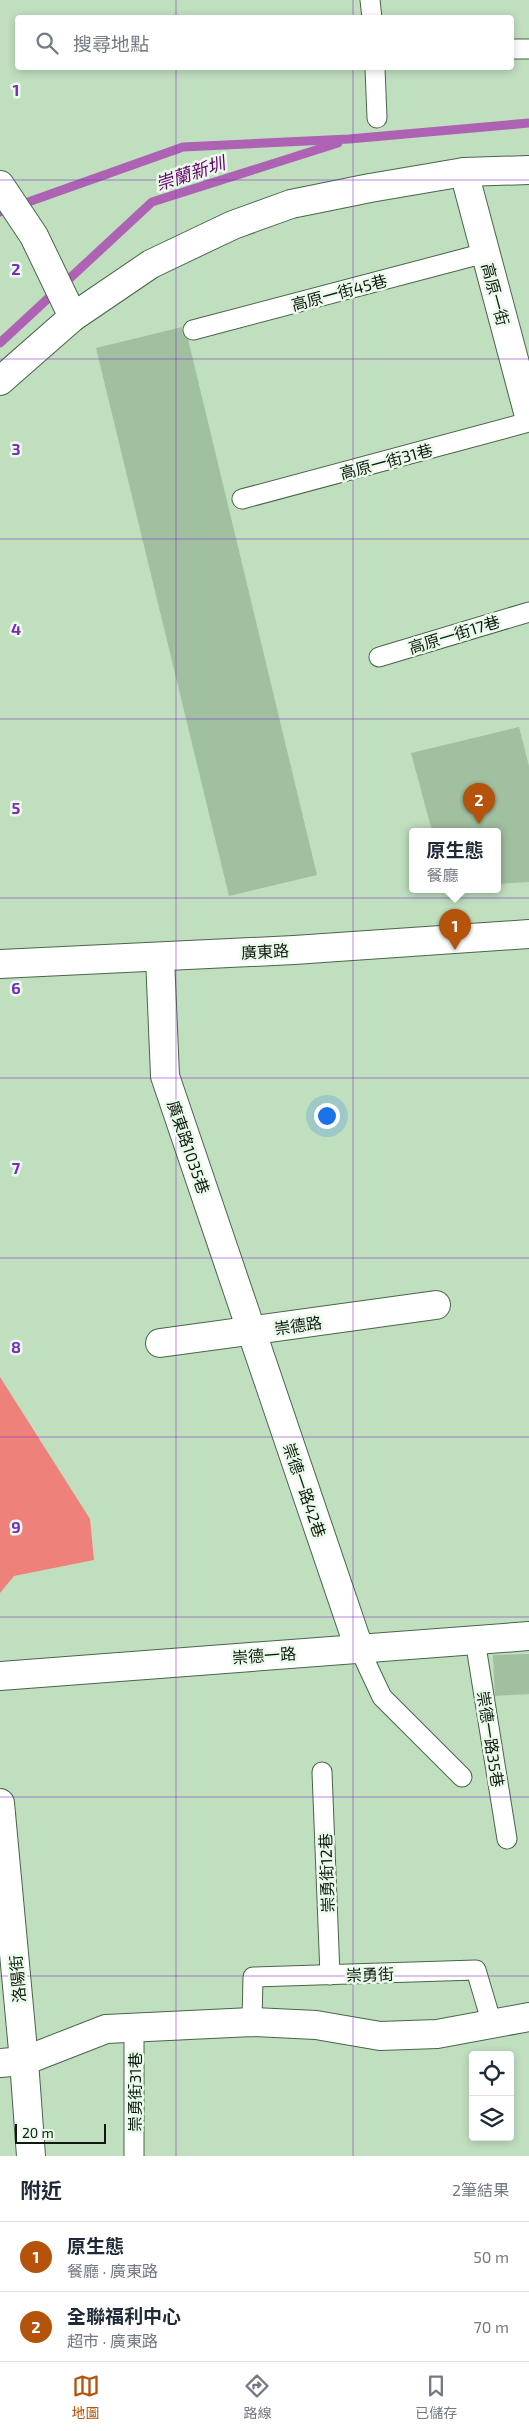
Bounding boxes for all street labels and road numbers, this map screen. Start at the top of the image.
street label: 高原一街 [479,261,513,327]
street label: 高原一街45巷 [289,270,389,314]
street label: 高原一街31巷 [338,439,434,483]
street label: 高原一街17巷 [406,611,502,657]
street label: 廣東路 [241,940,289,962]
street label: 廣東路1035巷 [164,1098,214,1196]
street label: 崇德路 [273,1312,323,1338]
street label: 崇德一路42巷 [280,1440,330,1540]
street label: 崇德一路 [231,1643,297,1667]
street label: 崇德一路35巷 [474,1689,508,1789]
street label: 崇勇街12巷 [315,1833,337,1913]
street label: 洛陽街 [5,1954,29,2004]
street label: 崇勇街 [346,1964,394,1984]
street label: 崇勇街31巷 [125,2052,144,2132]

